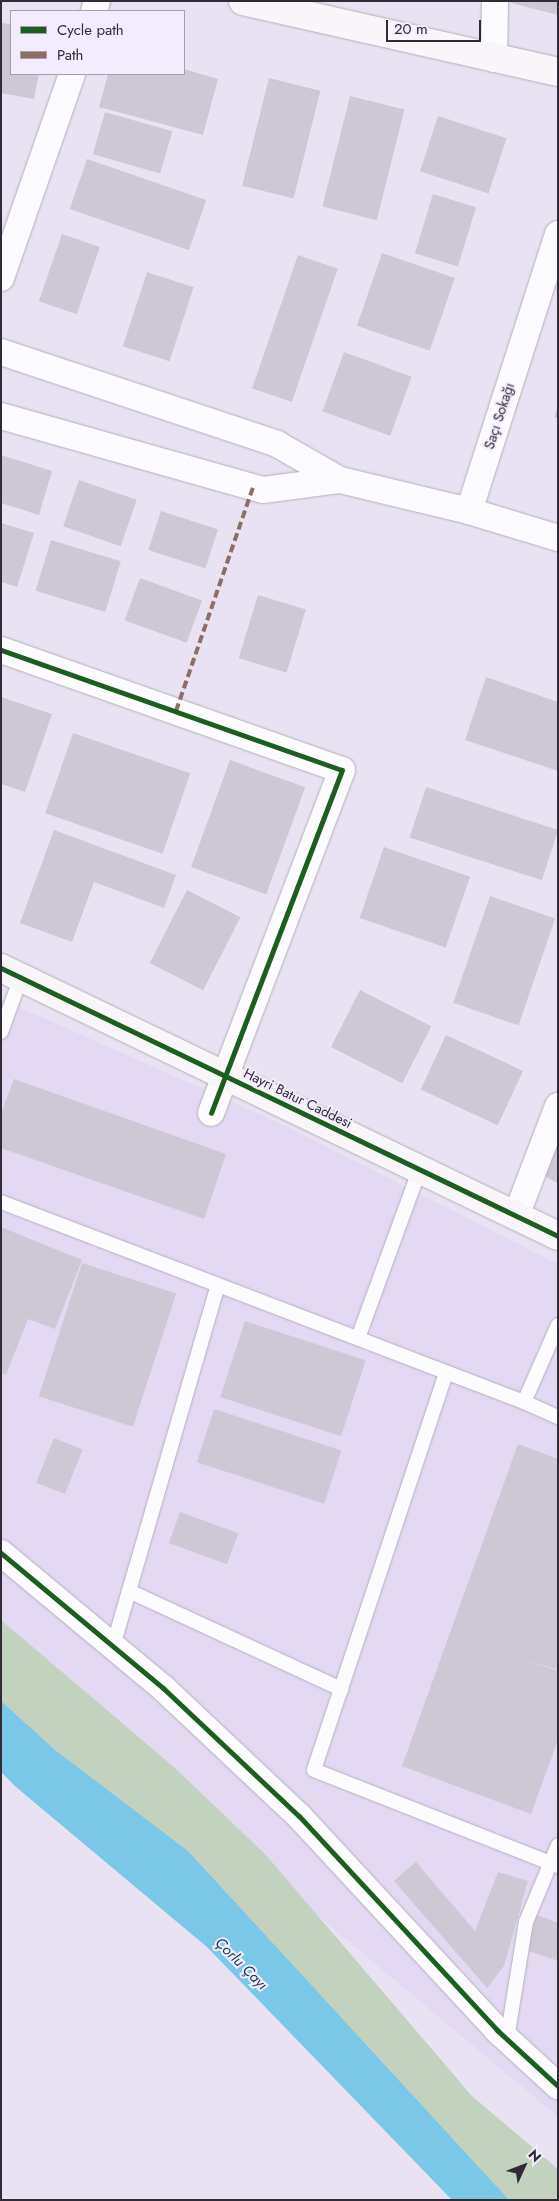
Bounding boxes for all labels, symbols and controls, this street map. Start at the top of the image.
legend [10,10,185,75]
scale bar [389,10,484,42]
text: 20 m [394,18,428,40]
text: Cycle path [57,19,124,41]
text: Path [57,44,83,66]
street label: Saçı Sokağı [480,381,518,451]
street label: Hayri Batur Caddesi [241,1064,355,1132]
water label: Çorlu Çayı [211,1934,271,1994]
north arrow [499,2141,549,2191]
text: N [524,2145,546,2167]

